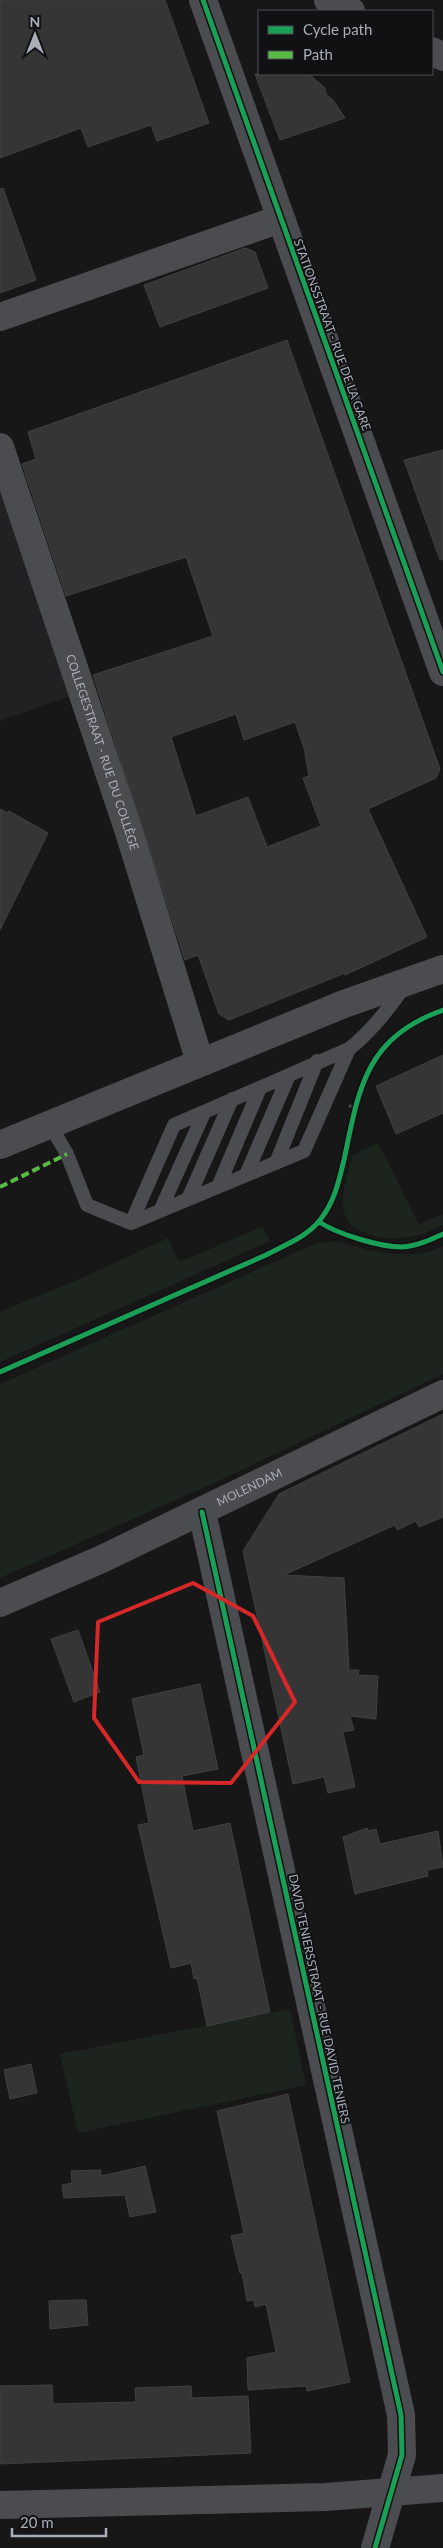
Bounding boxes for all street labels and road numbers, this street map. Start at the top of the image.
street label: STATIONSSTRAAT - RUE DE LA GARE [291,237,374,433]
street label: COLLEGESTRAAT - RUE DU COLLÈGE [63,652,142,852]
street label: MOLENDAM [214,1465,285,1509]
street label: DAVID TENIERSSTRAAT - RUE DAVID TENIERS [286,1873,353,2125]

